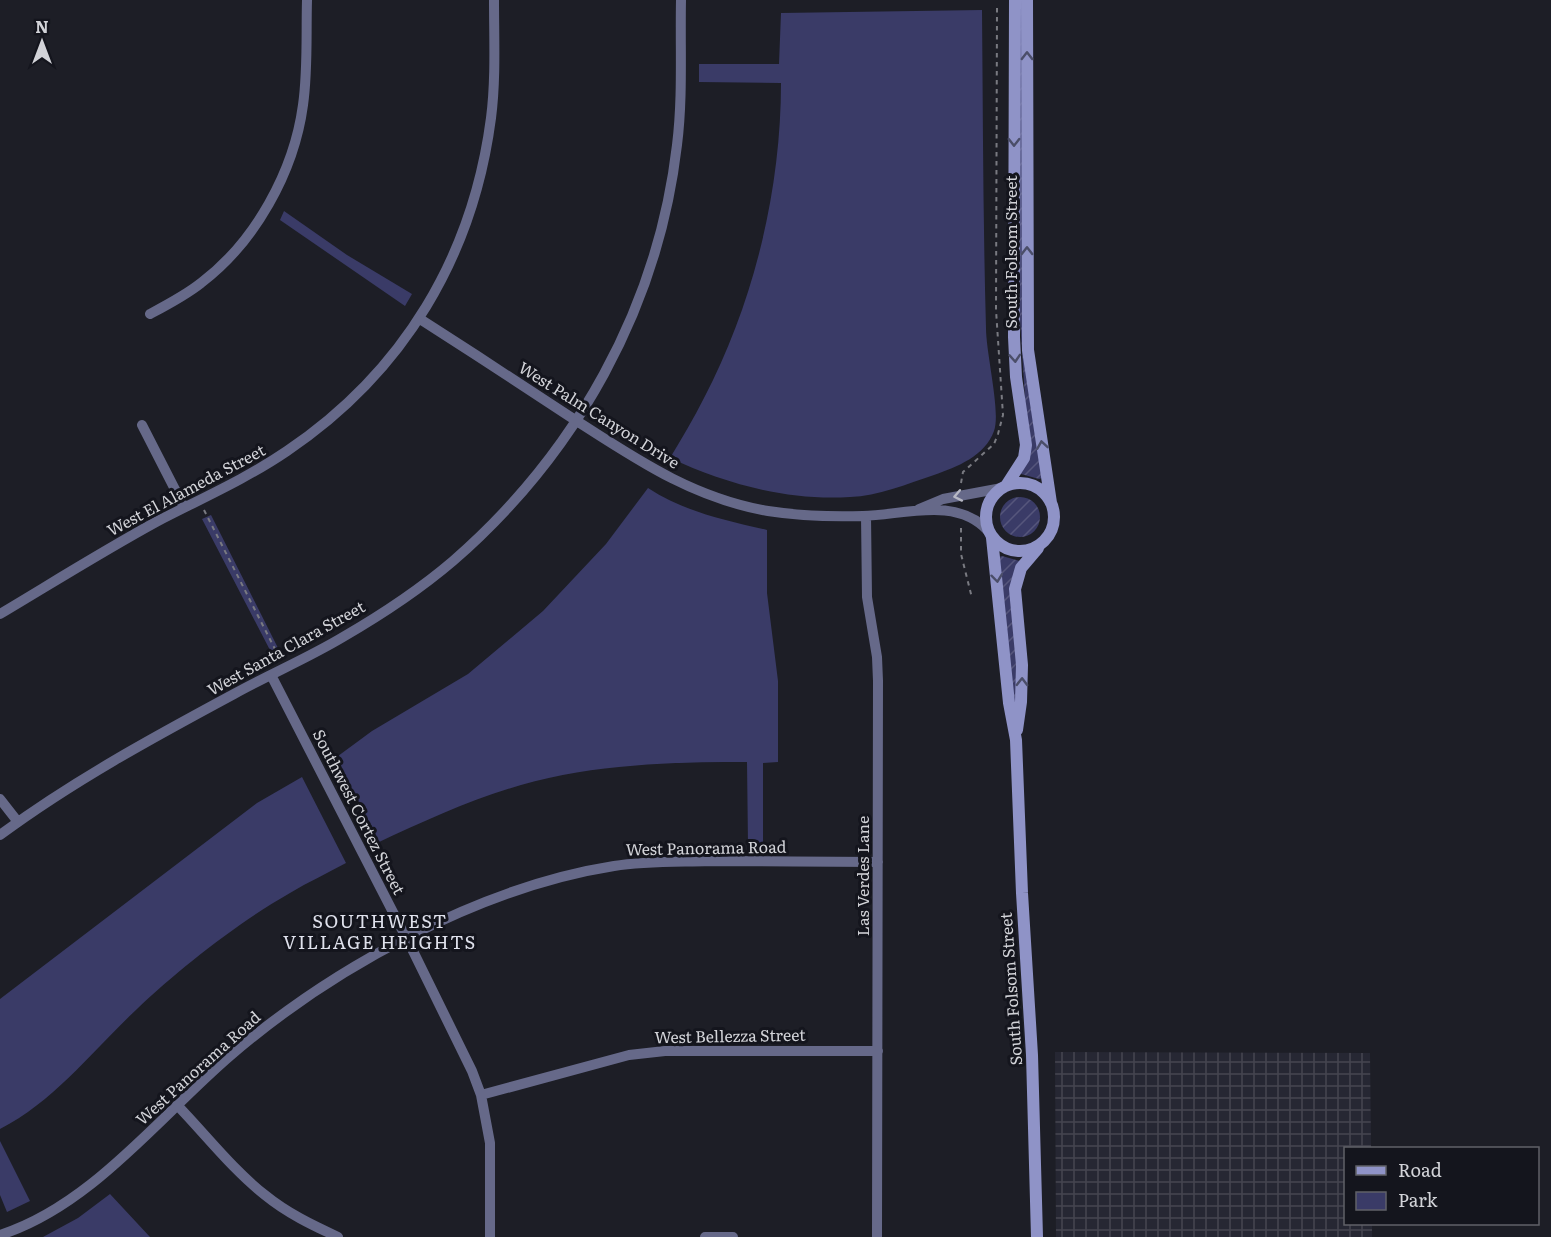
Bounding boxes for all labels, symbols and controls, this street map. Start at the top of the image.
north arrow [12,12,72,72]
text: N [35,14,49,38]
one-way arrow [1021,52,1033,61]
one-way arrow [1008,138,1020,147]
street label: South Folsom Street [998,175,1022,329]
one-way arrow [1021,247,1033,256]
one-way arrow [1009,354,1022,363]
street label: West Palm Canyon Drive [514,355,685,474]
street label: West El Alameda Street [102,437,269,541]
one-way arrow [1036,441,1049,451]
one-way arrow [954,489,964,502]
one-way arrow [990,573,1002,582]
street label: West Santa Clara Street [202,593,369,701]
one-way arrow [1015,677,1028,686]
street label: Southwest Cortez Street [308,725,412,899]
street label: Las Verdes Lane [850,816,874,936]
street label: West Panorama Road [625,834,787,860]
district label: SOUTHWEST VILLAGE HEIGHTS [283,907,477,955]
street label: South Folsom Street [993,911,1027,1066]
street label: West Panorama Road [130,1004,265,1130]
street label: West Bellezza Street [654,1022,806,1048]
legend [1344,1147,1539,1225]
text: Road [1398,1156,1442,1183]
text: Park [1398,1186,1439,1213]

